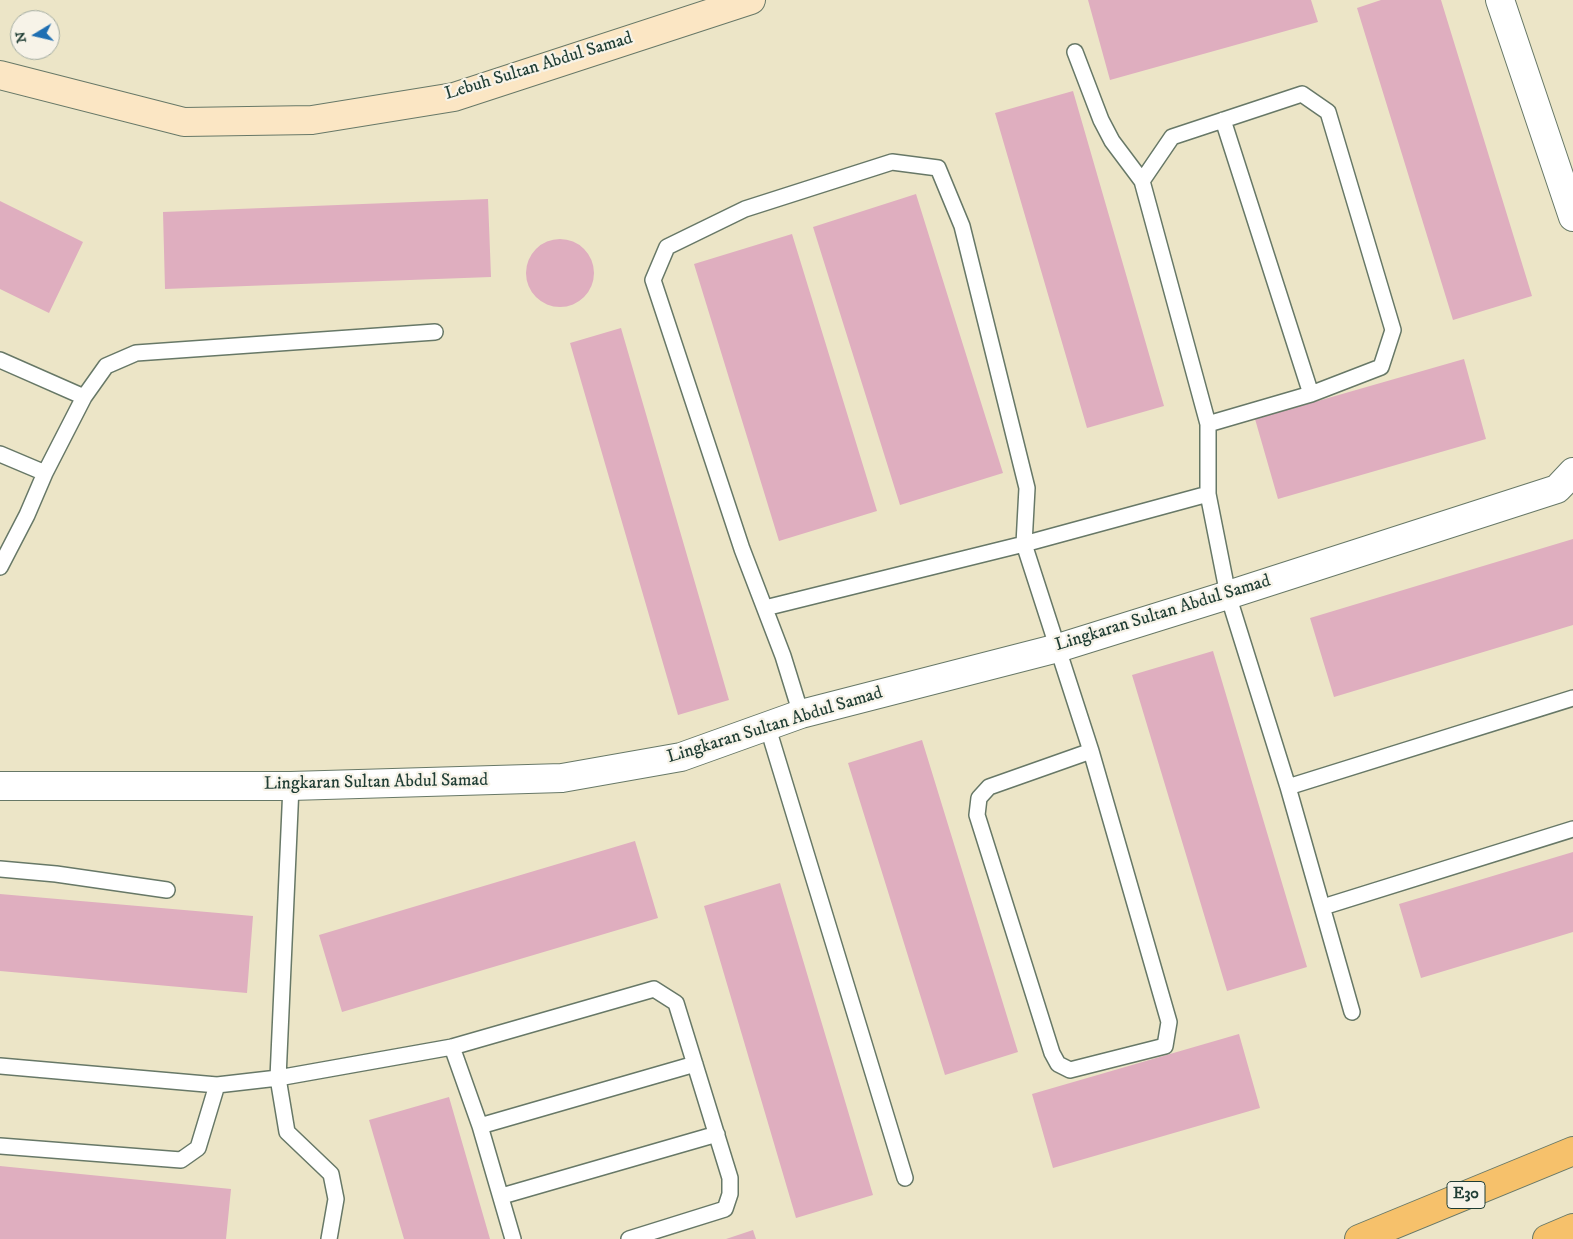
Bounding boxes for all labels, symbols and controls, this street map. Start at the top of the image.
north arrow [10,10,60,60]
street label: Lebuh Sultan Abdul Samad [443,28,635,106]
text: N [11,30,31,44]
street label: Lingkaran Sultan Abdul Samad [1053,571,1273,657]
street label: Lingkaran Sultan Abdul Samad [665,683,885,769]
street label: Lingkaran Sultan Abdul Samad [264,770,488,796]
road number: E30 [1447,1182,1485,1208]

